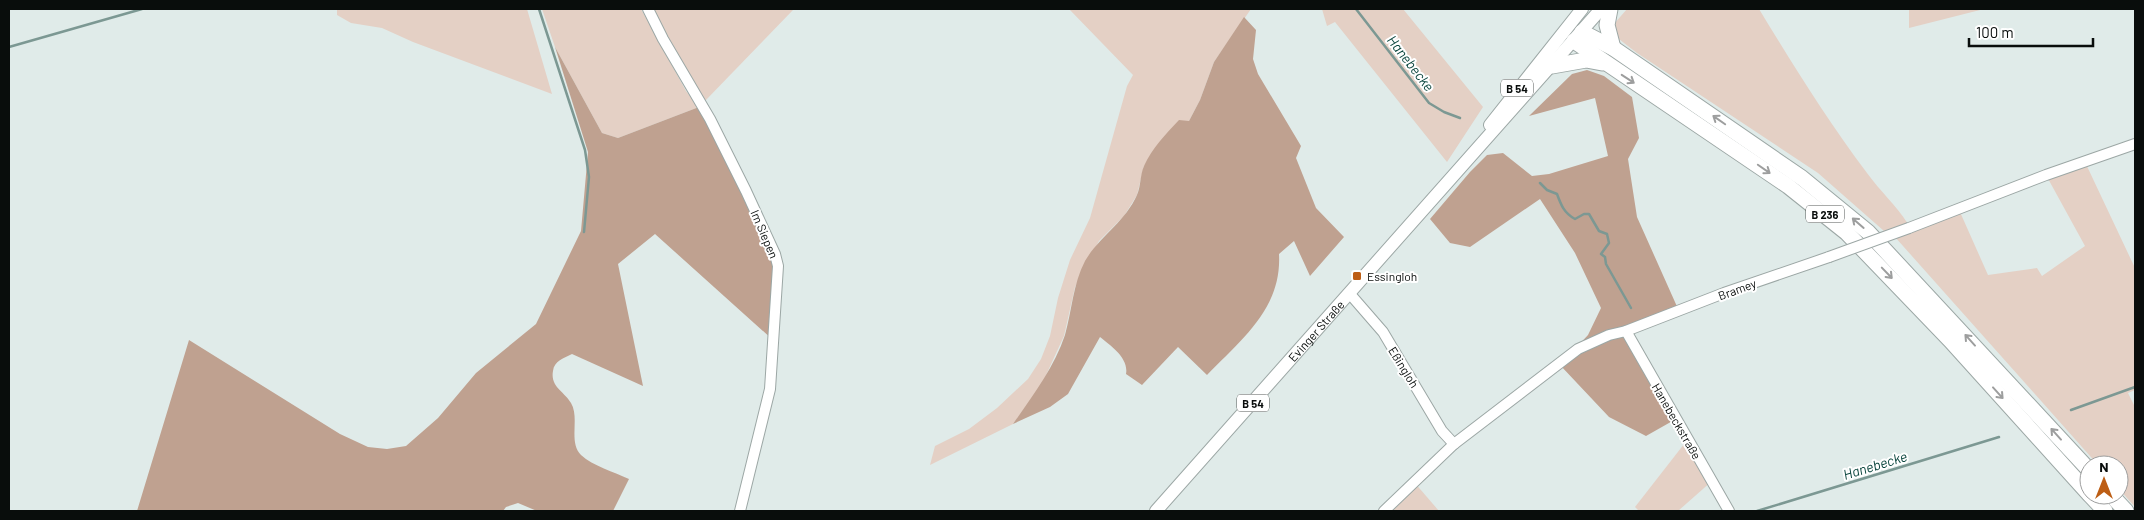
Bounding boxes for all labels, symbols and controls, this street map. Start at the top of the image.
scale bar [1969,15,2093,47]
text: 100 m [1976,23,2014,41]
water label: Hanebecke [1384,32,1438,94]
one-way arrow [1621,74,1635,84]
road number: B 54 [1501,80,1533,96]
one-way arrow [1712,115,1726,125]
one-way arrow [1756,164,1770,174]
road number: B 236 [1806,205,1844,222]
street label: Im Siepen [749,208,781,260]
one-way arrow [1851,217,1864,228]
one-way arrow [1881,267,1893,279]
place label: Essingloh [1367,269,1417,283]
marker: Essingloh [1351,270,1363,282]
street label: Bramey [1716,275,1758,302]
street label: Evinger Straße [1285,297,1347,364]
one-way arrow [1964,333,1976,346]
street label: Eßingloh [1386,344,1422,390]
street label: Hanebeckstraße [1650,380,1704,462]
one-way arrow [1992,386,2004,399]
road number: B 54 [1237,394,1269,412]
one-way arrow [2050,428,2062,441]
water label: Hanebecke [1841,447,1909,483]
north arrow [2079,455,2129,505]
text: N [2099,458,2109,475]

